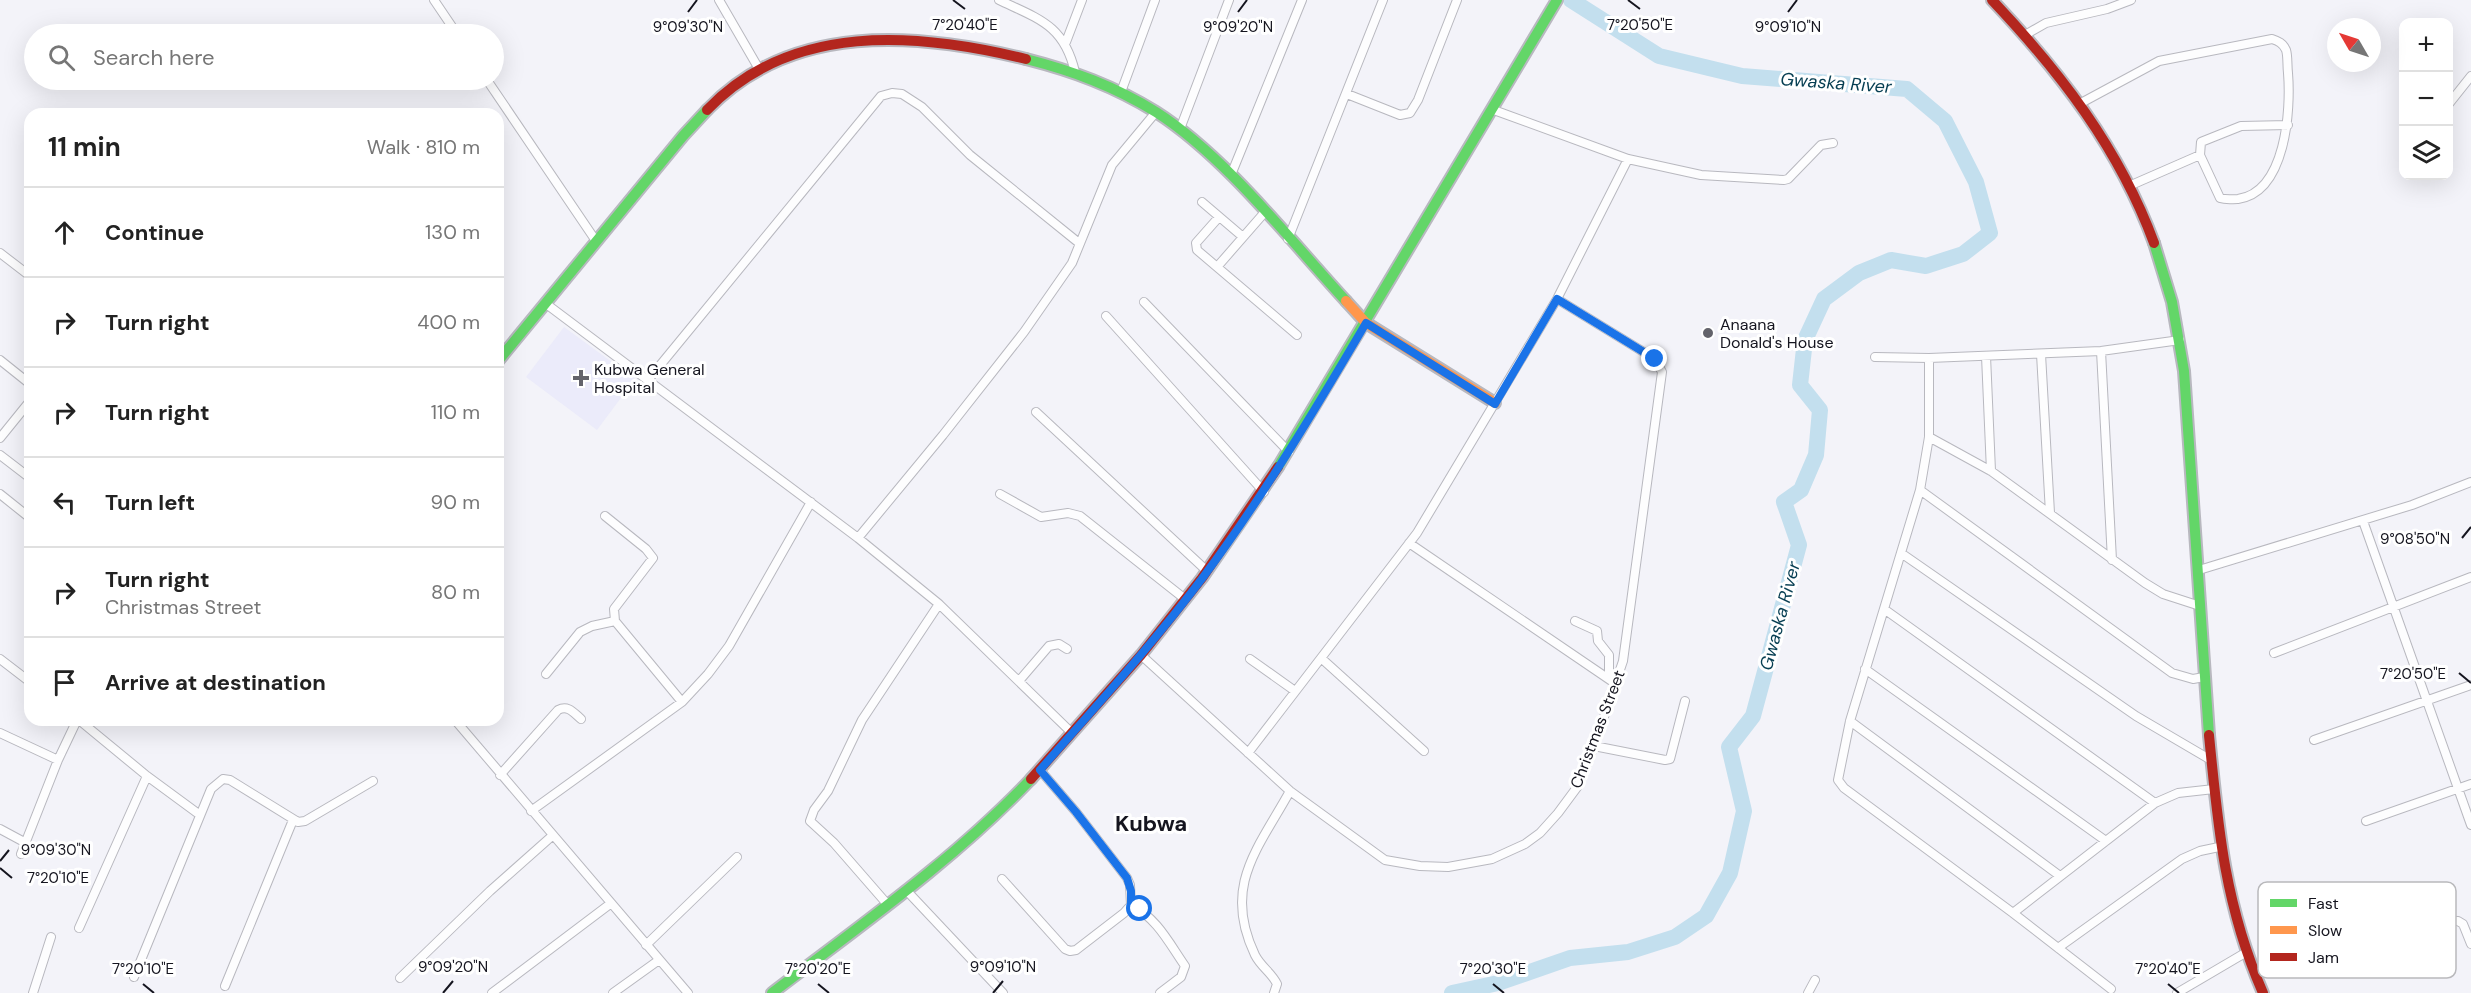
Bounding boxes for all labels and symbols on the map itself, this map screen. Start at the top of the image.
text: 7°20'40"E [932,15,998,35]
text: 7°20'50"E [1607,15,1673,35]
text: 9°09'30"N [653,17,723,37]
text: 9°09'20"N [1203,17,1273,37]
text: 9°09'10"N [1755,17,1821,37]
north arrow [2327,18,2381,72]
water label: Gwaska River [1779,67,1894,99]
place label: Anaana Donald's House [1720,314,1834,353]
marker: Anaana Donald's House [1701,326,1715,340]
route end [1641,345,1667,371]
place label: Kubwa General Hospital [594,359,705,398]
marker: Kubwa General Hospital [572,369,590,387]
text: 9°08'50"N [2380,529,2450,549]
water label: Gwaska River [1754,558,1806,673]
text: 7°20'50"E [2380,664,2446,684]
street label: Christmas Street [1565,667,1630,791]
district label: Kubwa [1115,809,1187,838]
text: 9°09'30"N [21,840,91,860]
text: 7°20'10"E [27,868,89,888]
legend [2258,882,2456,978]
text: Fast [2308,893,2339,914]
route start [1126,895,1152,921]
text: Slow [2308,920,2342,941]
text: Jam [2308,947,2339,968]
text: 9°09'20"N [418,957,488,977]
text: 9°09'10"N [970,957,1036,977]
text: 7°20'10"E [112,959,174,979]
text: 7°20'20"E [785,959,851,979]
text: 7°20'30"E [1460,959,1526,979]
text: 7°20'40"E [2135,959,2201,979]

